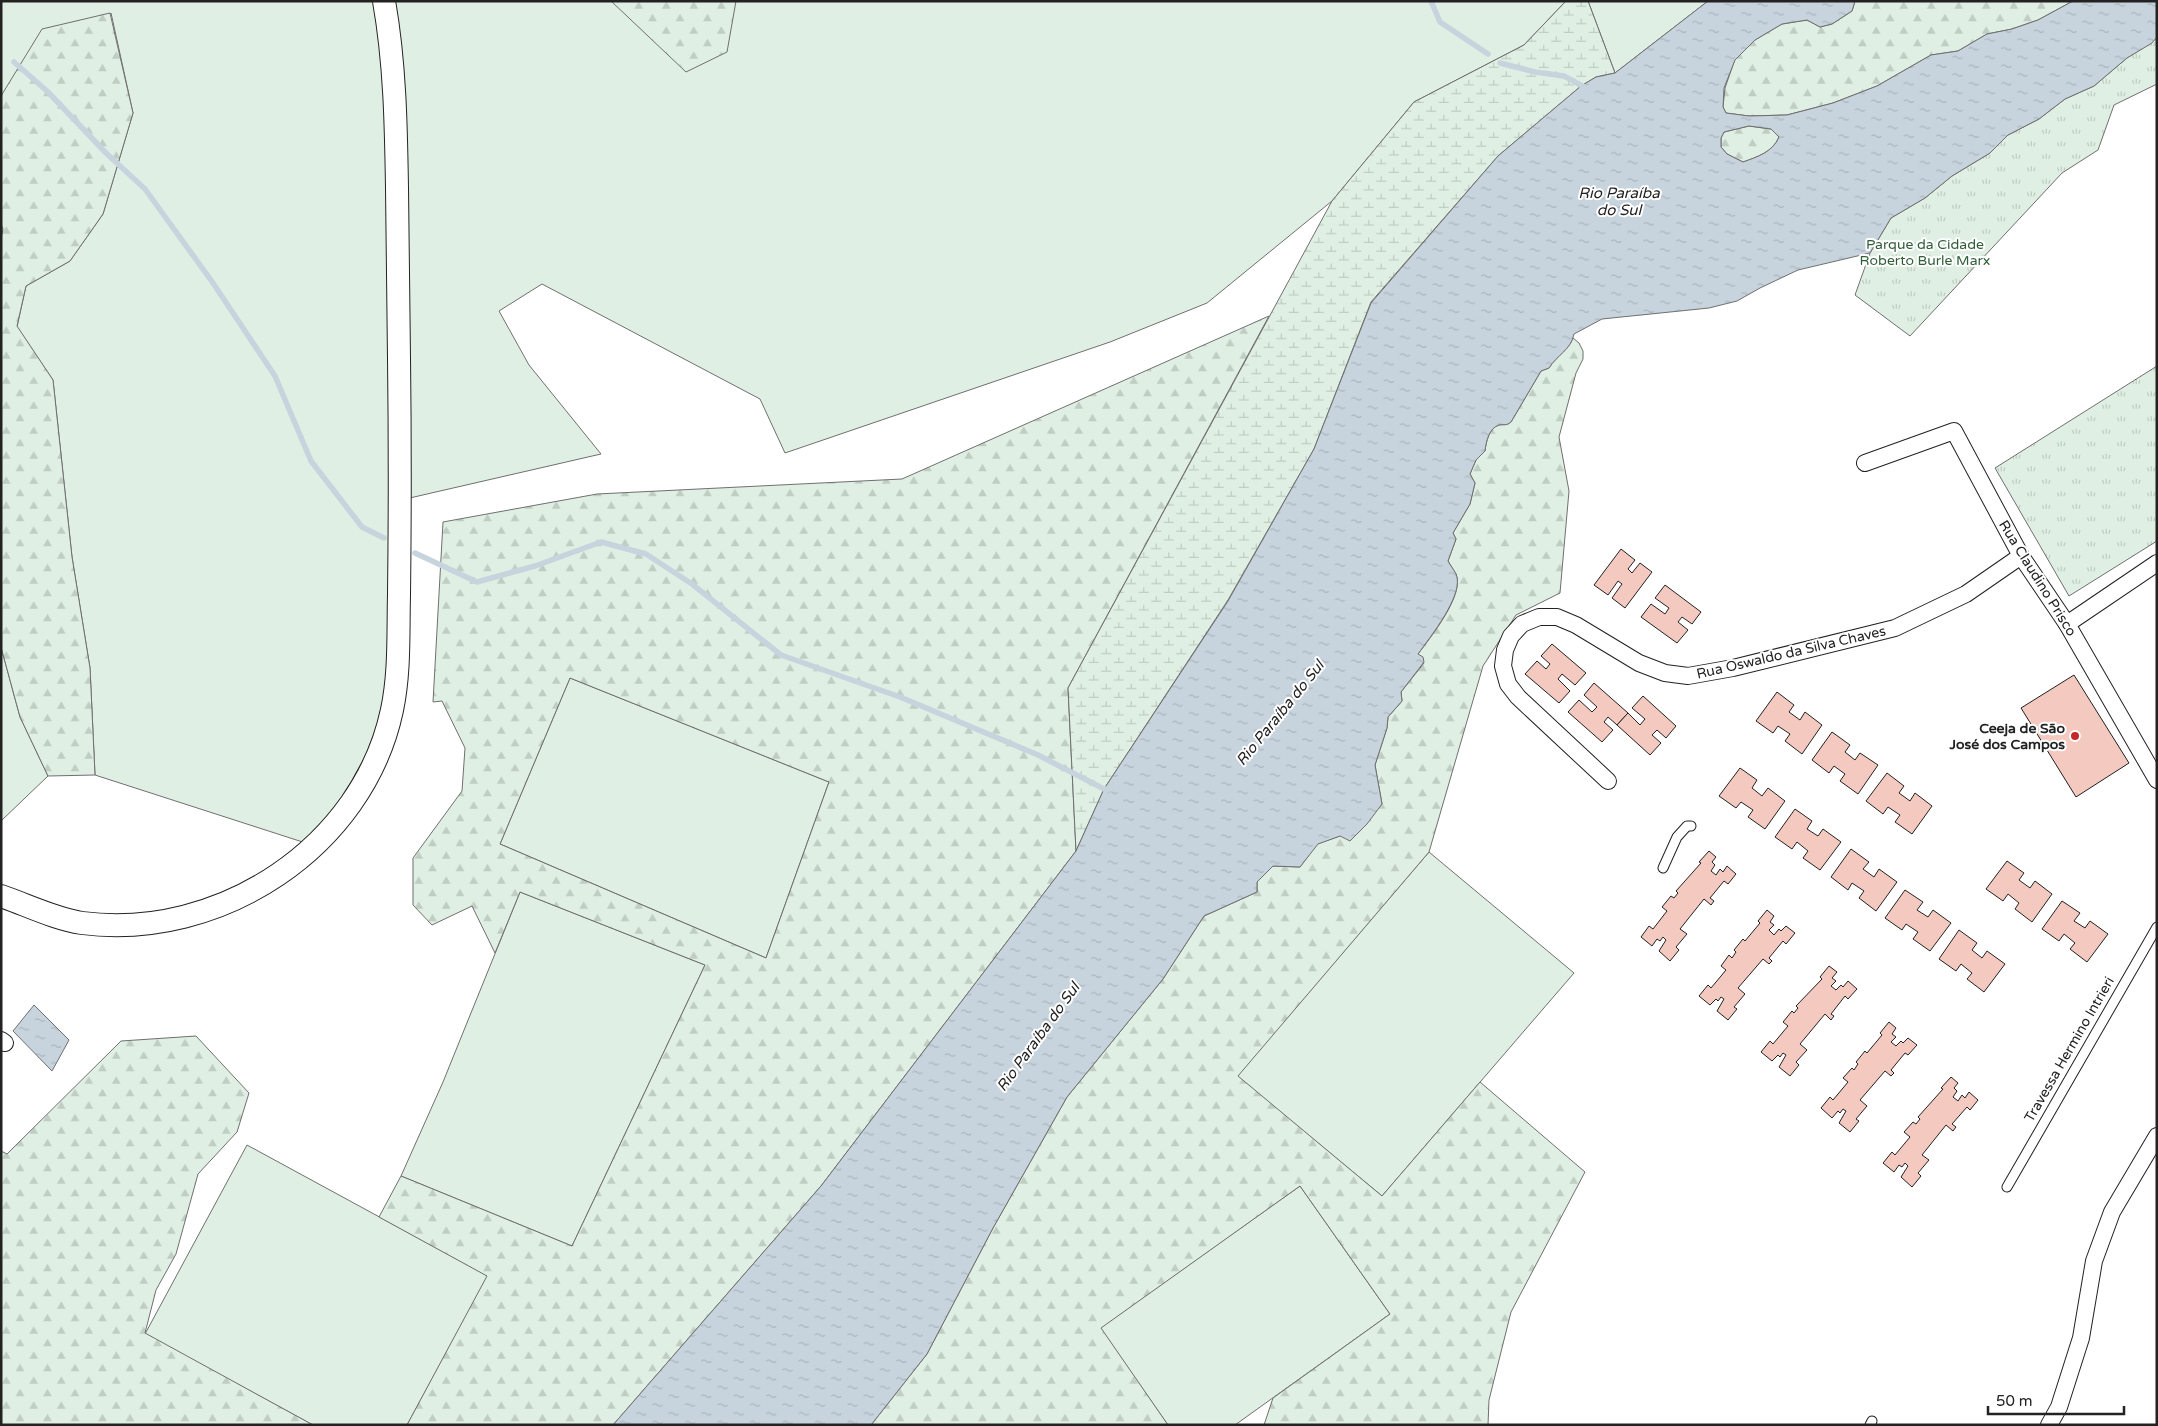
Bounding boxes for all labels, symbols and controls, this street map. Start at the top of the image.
water label: Rio Paraíba do Sul [1578,184,1660,219]
park label: Parque da Cidade Roberto Burle Marx [1860,236,1990,269]
street label: Rua Claudino Prisco [1995,517,2080,639]
street label: Rua Oswaldo da Silva Chaves [1695,622,1888,683]
water label: Rio Paraíba do Sul [1232,655,1329,769]
place label: Ceeja de São José dos Campos [1948,720,2065,753]
marker: Ceeja de São José dos Campos [2069,730,2081,742]
street label: Travessa Hermino Intrieri [2021,974,2118,1125]
water label: Rio Paraíba do Sul [993,977,1085,1095]
scale bar [1988,1384,2124,1416]
text: 50 m [1996,1392,2033,1410]

